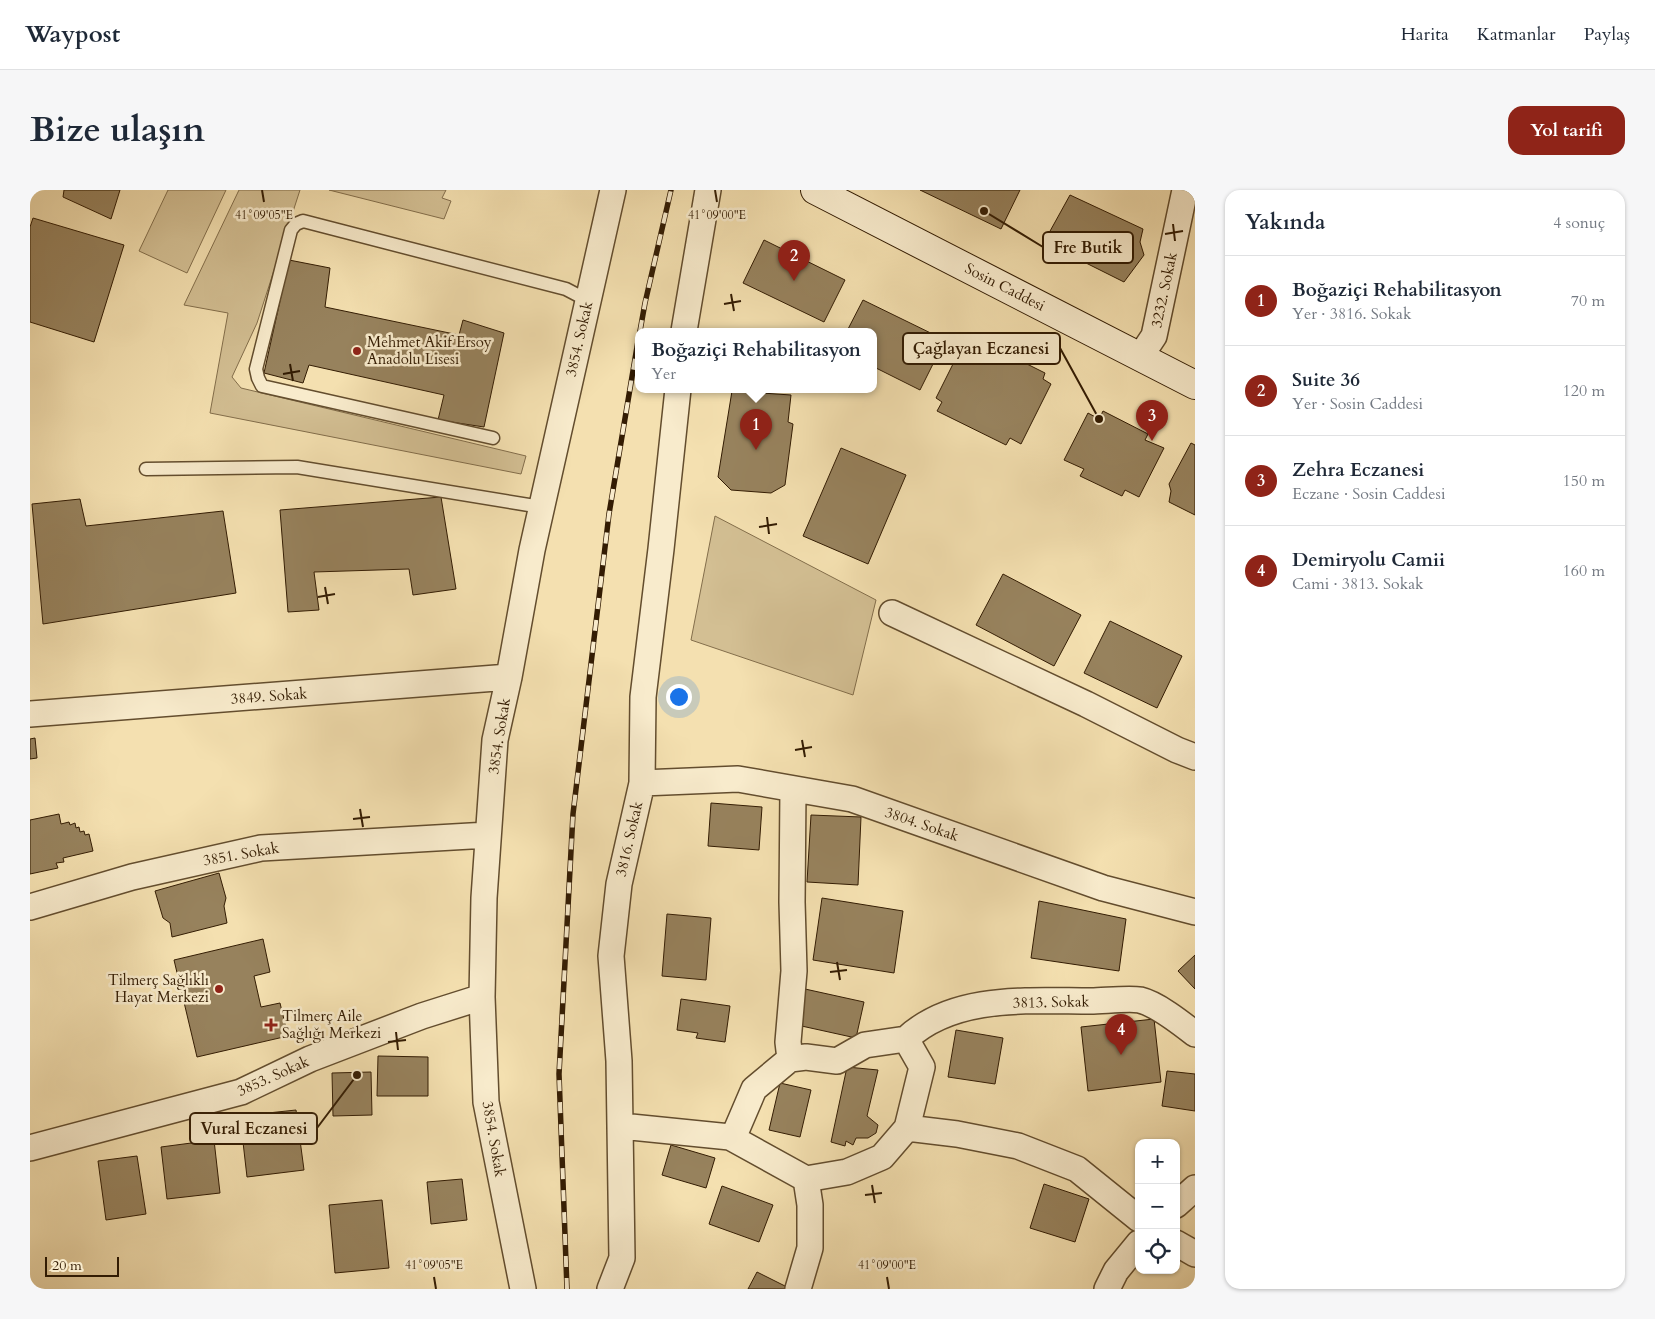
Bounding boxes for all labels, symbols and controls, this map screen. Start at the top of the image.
text: Waypost [25,18,120,51]
text: Harita [1401,22,1449,47]
text: Katmanlar [1477,22,1556,47]
text: Paylaş [1584,22,1630,47]
text: Bize ulaşın [30,106,205,154]
button: Yol tarifi [1508,106,1625,155]
text: 41°09'05"E [235,207,293,223]
text: 41°09'00"E [688,207,746,223]
text: Yakında [1245,208,1325,237]
text: 4 sonuç [1553,212,1605,234]
callout: Fre Butik [1043,232,1133,263]
text: Fre Butik [1053,237,1123,259]
pin: 2 [778,240,810,281]
street label: 3232. Sokak [1146,250,1182,330]
street label: Sosin Caddesi [962,258,1048,316]
text: Boğaziçi Rehabilitasyon [1292,277,1502,303]
text: 1 [1257,290,1265,312]
text: 70 m [1571,290,1605,312]
street label: 3854. Sokak [561,299,597,379]
text: Yer · 3816. Sokak [1292,303,1412,325]
popup [635,328,877,393]
place label: Mehmet Akif Ersoy Anadolu Lisesi [367,332,492,369]
callout: Çağlayan Eczanesi [903,333,1060,364]
text: Boğaziçi Rehabilitasyon [651,337,861,363]
text: Çağlayan Eczanesi [913,338,1049,360]
marker: Mehmet Akif Ersoy Anadolu Lisesi [351,345,363,357]
text: Yer [651,363,676,385]
text: Suite 36 [1292,367,1360,393]
text: 2 [1257,380,1265,402]
text: 120 m [1563,380,1605,402]
text: Yer · Sosin Caddesi [1292,393,1423,415]
pin: 3 [1136,400,1168,441]
pin: 1 [740,409,772,450]
text: Zehra Eczanesi [1292,457,1424,483]
text: 3 [1257,470,1265,492]
text: 150 m [1563,470,1605,492]
text: Eczane · Sosin Caddesi [1292,483,1445,505]
text: Demiryolu Camii [1292,547,1445,573]
text: 4 [1257,560,1265,582]
text: 160 m [1563,560,1605,582]
text: Cami · 3813. Sokak [1292,573,1424,595]
street label: 3849. Sokak [230,683,308,709]
your location [666,684,692,710]
street label: 3854. Sokak [483,697,515,775]
street label: 3816. Sokak [611,799,647,879]
street label: 3804. Sokak [882,802,962,846]
street label: 3851. Sokak [201,837,281,871]
place label: Tilmerç Sağlıklı Hayat Merkezi [108,970,209,1007]
marker: Tilmerç Sağlıklı Hayat Merkezi [213,983,225,995]
street label: 3813. Sokak [1012,991,1090,1013]
place label: Tilmerç Aile Sağlığı Merkezi [282,1006,381,1043]
pin: 4 [1105,1014,1137,1055]
marker: Tilmerç Aile Sağlığı Merkezi [264,1018,278,1032]
street label: 3853. Sokak [234,1051,312,1101]
street label: 3854. Sokak [477,1099,511,1179]
callout: Vural Eczanesi [190,1113,317,1144]
text: Vural Eczanesi [201,1118,308,1140]
map controls [1135,1139,1180,1274]
button: + [1135,1139,1180,1184]
button: − [1135,1184,1180,1229]
button: locate [1135,1229,1180,1274]
scale bar [45,1254,119,1277]
text: 20 m [52,1256,82,1275]
text: 41°09'05"E [405,1257,463,1273]
text: 41°09'00"E [858,1257,916,1273]

